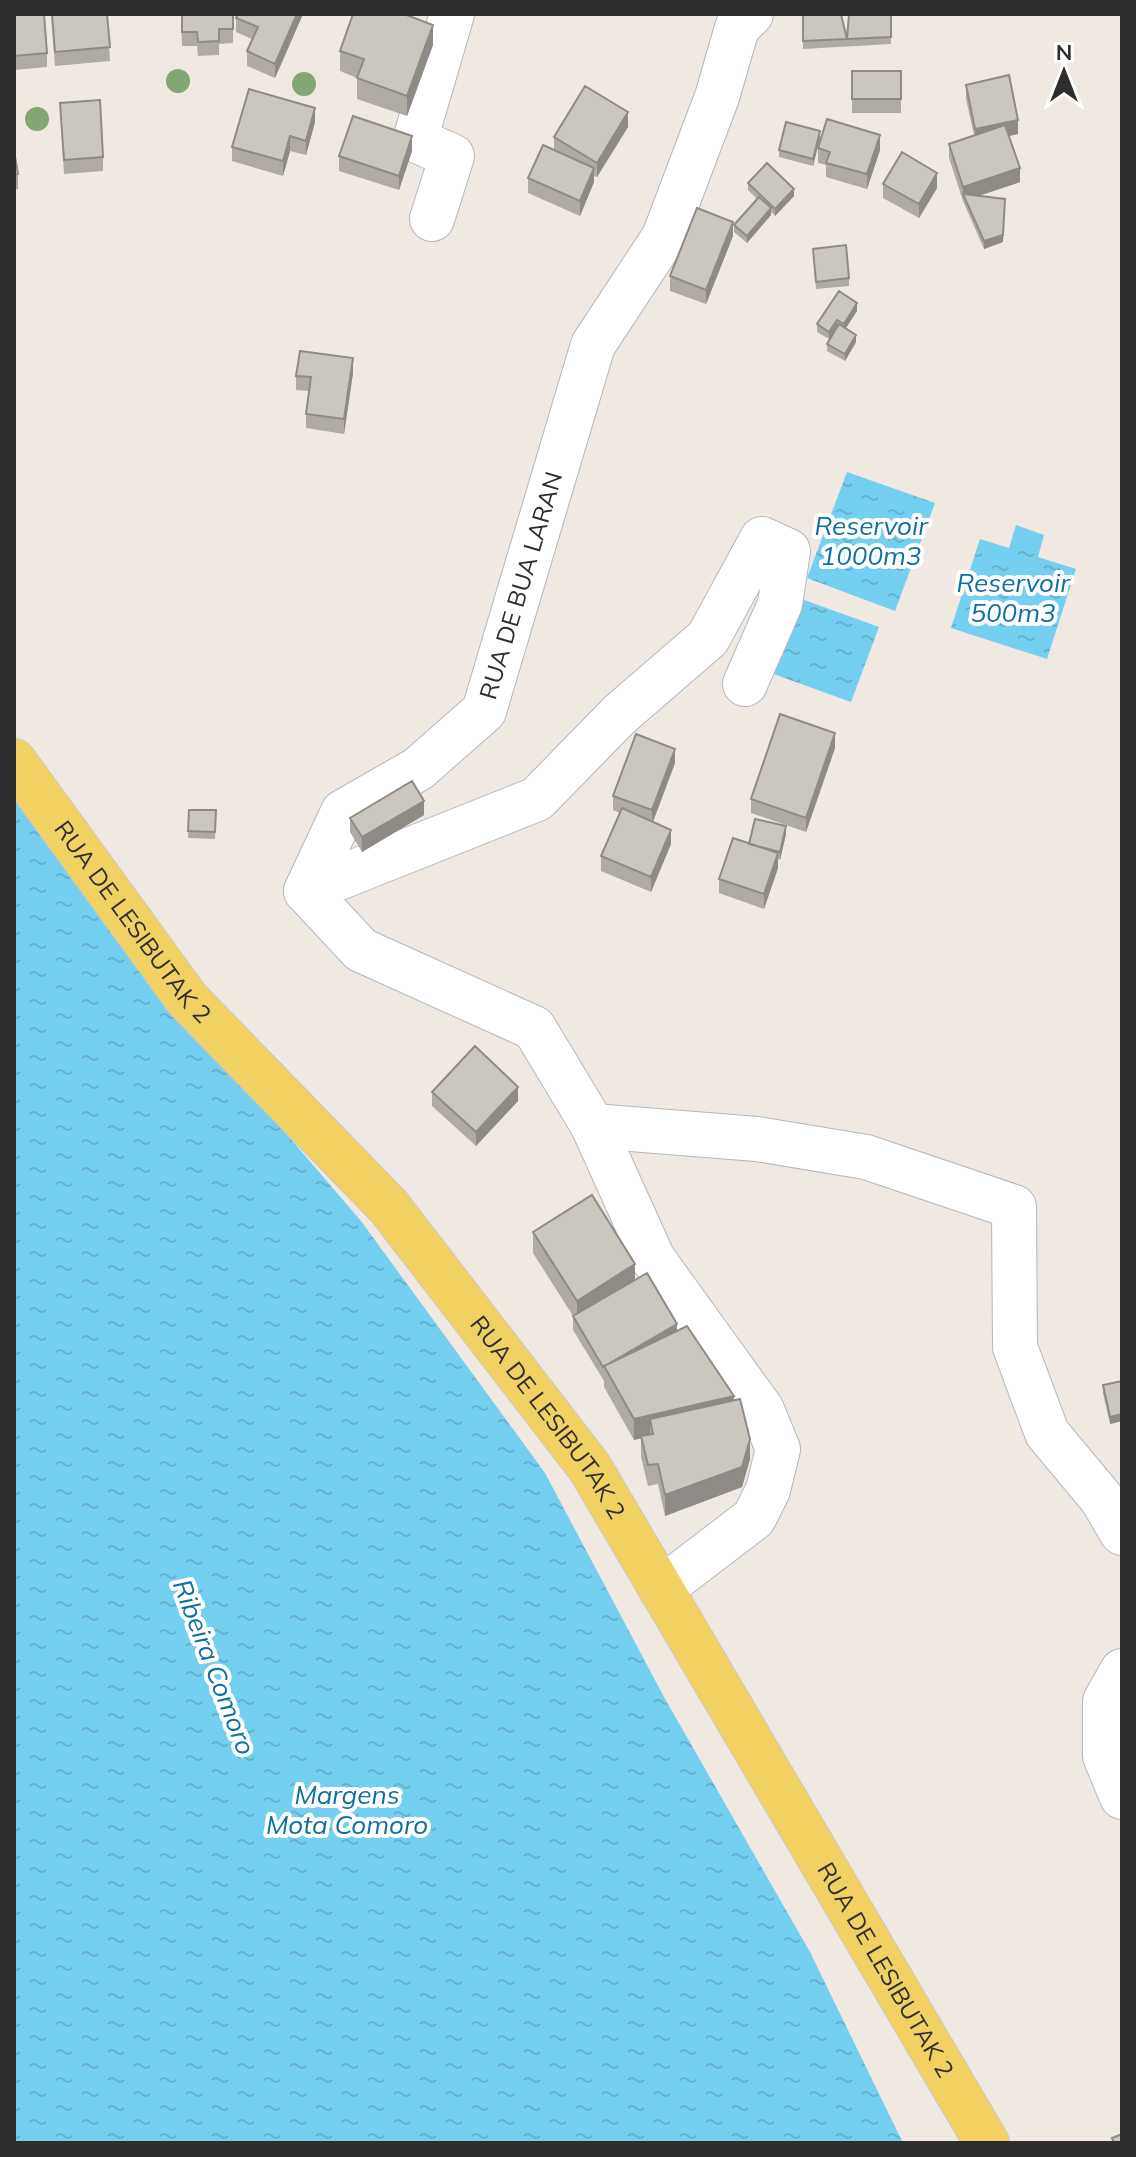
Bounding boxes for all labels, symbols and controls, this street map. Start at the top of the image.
north arrow [1024,32,1104,112]
text: N [1056,38,1072,66]
street label: RUA DE BUA LARAN [472,468,568,703]
water label: Reservoir 1000m3 [814,509,929,572]
water label: Reservoir 500m3 [956,566,1071,629]
street label: RUA DE LESIBUTAK 2 [48,815,218,1029]
street label: RUA DE LESIBUTAK 2 [464,1309,632,1524]
water label: Ribeira Comoro [166,1574,263,1759]
water label: Margens Mota Comoro [266,1778,428,1841]
street label: RUA DE LESIBUTAK 2 [811,1857,961,2082]

